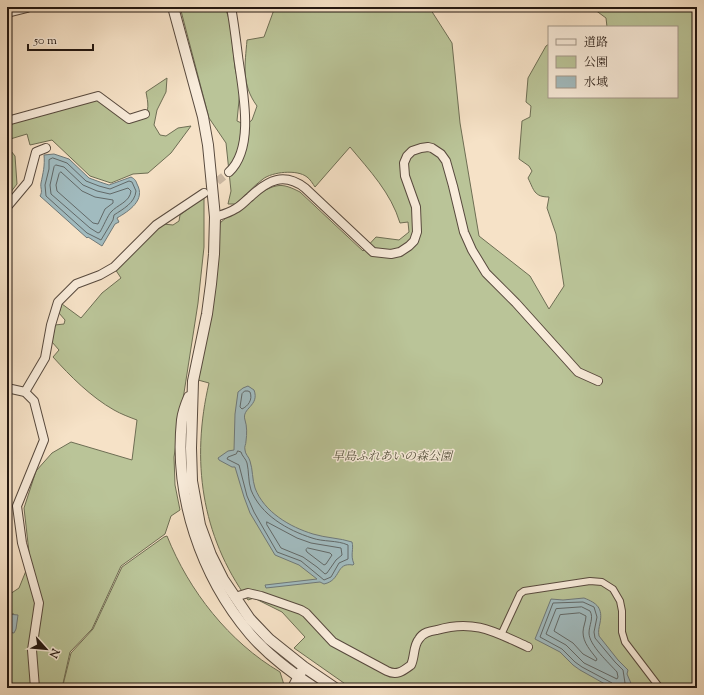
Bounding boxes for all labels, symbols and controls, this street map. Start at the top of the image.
scale bar [28,26,93,52]
legend [548,26,678,98]
text: 50 m [33,32,57,50]
text: 道路 [584,34,608,52]
text: 公園 [584,54,608,72]
text: 水域 [584,74,608,92]
park label: 早島ふれあいの森公園 [332,448,454,466]
north arrow [26,629,66,669]
text: N [45,645,64,661]

